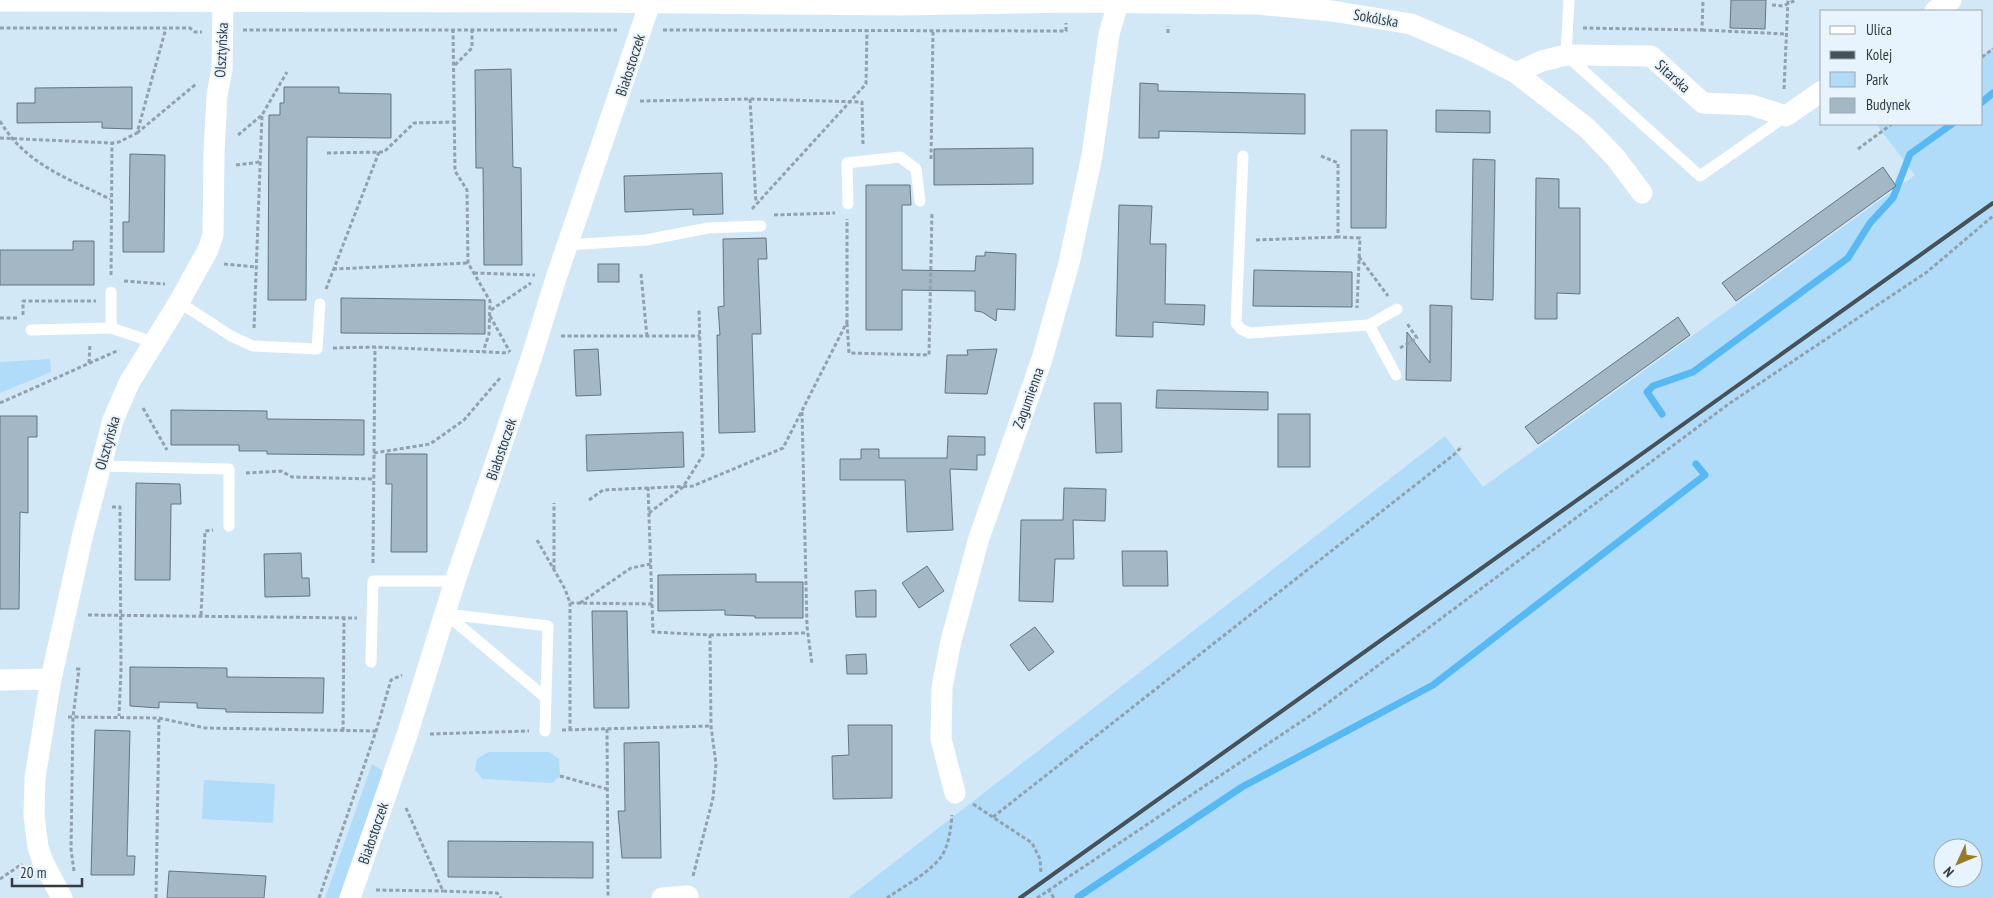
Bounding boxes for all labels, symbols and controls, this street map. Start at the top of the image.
street label: Sokólska [1352,5,1400,31]
legend [1820,10,1983,125]
text: Ulica [1866,20,1892,39]
street label: Olsztyńska [210,22,232,78]
street label: Białostoczek [611,31,649,98]
text: Kolej [1866,45,1892,64]
street label: Sitarska [1651,55,1695,97]
text: Park [1866,70,1888,89]
text: Budynek [1866,95,1910,114]
street label: Zagumienna [1008,365,1048,431]
street label: Olsztyńska [90,414,124,472]
street label: Białostoczek [482,415,521,482]
street label: Białostoczek [354,799,393,866]
north arrow [1933,838,1983,888]
scale bar [12,856,82,888]
text: 20 m [20,863,46,882]
text: N [1940,863,1958,881]

